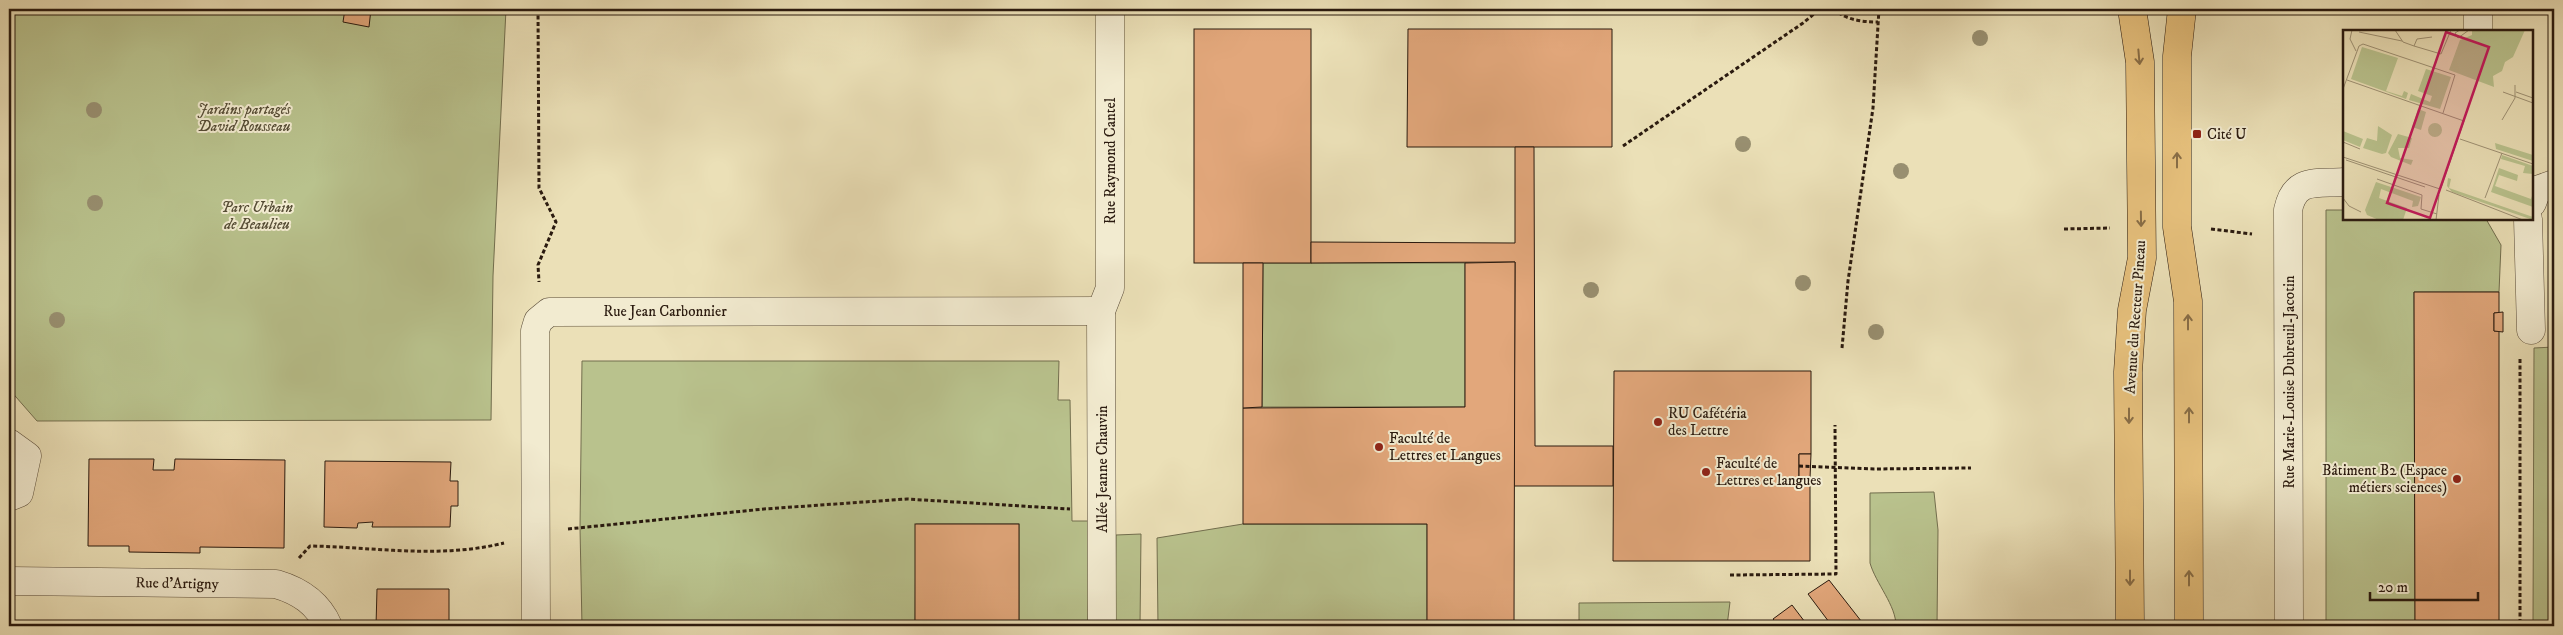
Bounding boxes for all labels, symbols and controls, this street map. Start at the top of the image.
inset map [2343,30,2533,220]
one-way arrow [2135,49,2144,65]
street label: Rue Raymond Cantel [1101,97,1120,224]
park label: Jardins partagés David Rousseau [197,100,291,136]
place label: Cité U [2207,125,2247,144]
marker: Cité U [2191,128,2203,140]
one-way arrow [2172,153,2182,169]
park label: Parc Urbain de Beaulieu [221,198,293,234]
one-way arrow [2137,211,2146,227]
street label: Avenue du Recteur Pineau [2121,239,2150,395]
street label: Rue Marie-Louise Dubreuil-Jacotin [2280,275,2299,489]
street label: Rue Jean Carbonnier [603,302,727,321]
one-way arrow [2183,314,2193,330]
place label: RU Cafétéria des Lettre [1668,404,1747,440]
street label: Allée Jeanne Chauvin [1093,405,1112,533]
one-way arrow [2184,407,2194,424]
one-way arrow [2124,408,2134,424]
marker: RU Cafétéria des Lettre [1652,416,1664,428]
place label: Faculté de Lettres et Langues [1389,429,1501,465]
marker: Faculté de Lettres et Langues [1373,441,1385,453]
place label: Faculté de Lettres et langues [1716,454,1821,490]
place label: Bâtiment B2 (Espace métiers sciences) [2322,461,2447,497]
marker: Faculté de Lettres et langues [1700,466,1712,478]
marker: Bâtiment B2 (Espace métiers sciences) [2451,473,2463,485]
one-way arrow [2125,570,2134,586]
one-way arrow [2184,570,2194,586]
scale bar [2370,570,2478,602]
street label: Rue d'Artigny [135,573,220,594]
text: 20 m [2378,578,2408,597]

